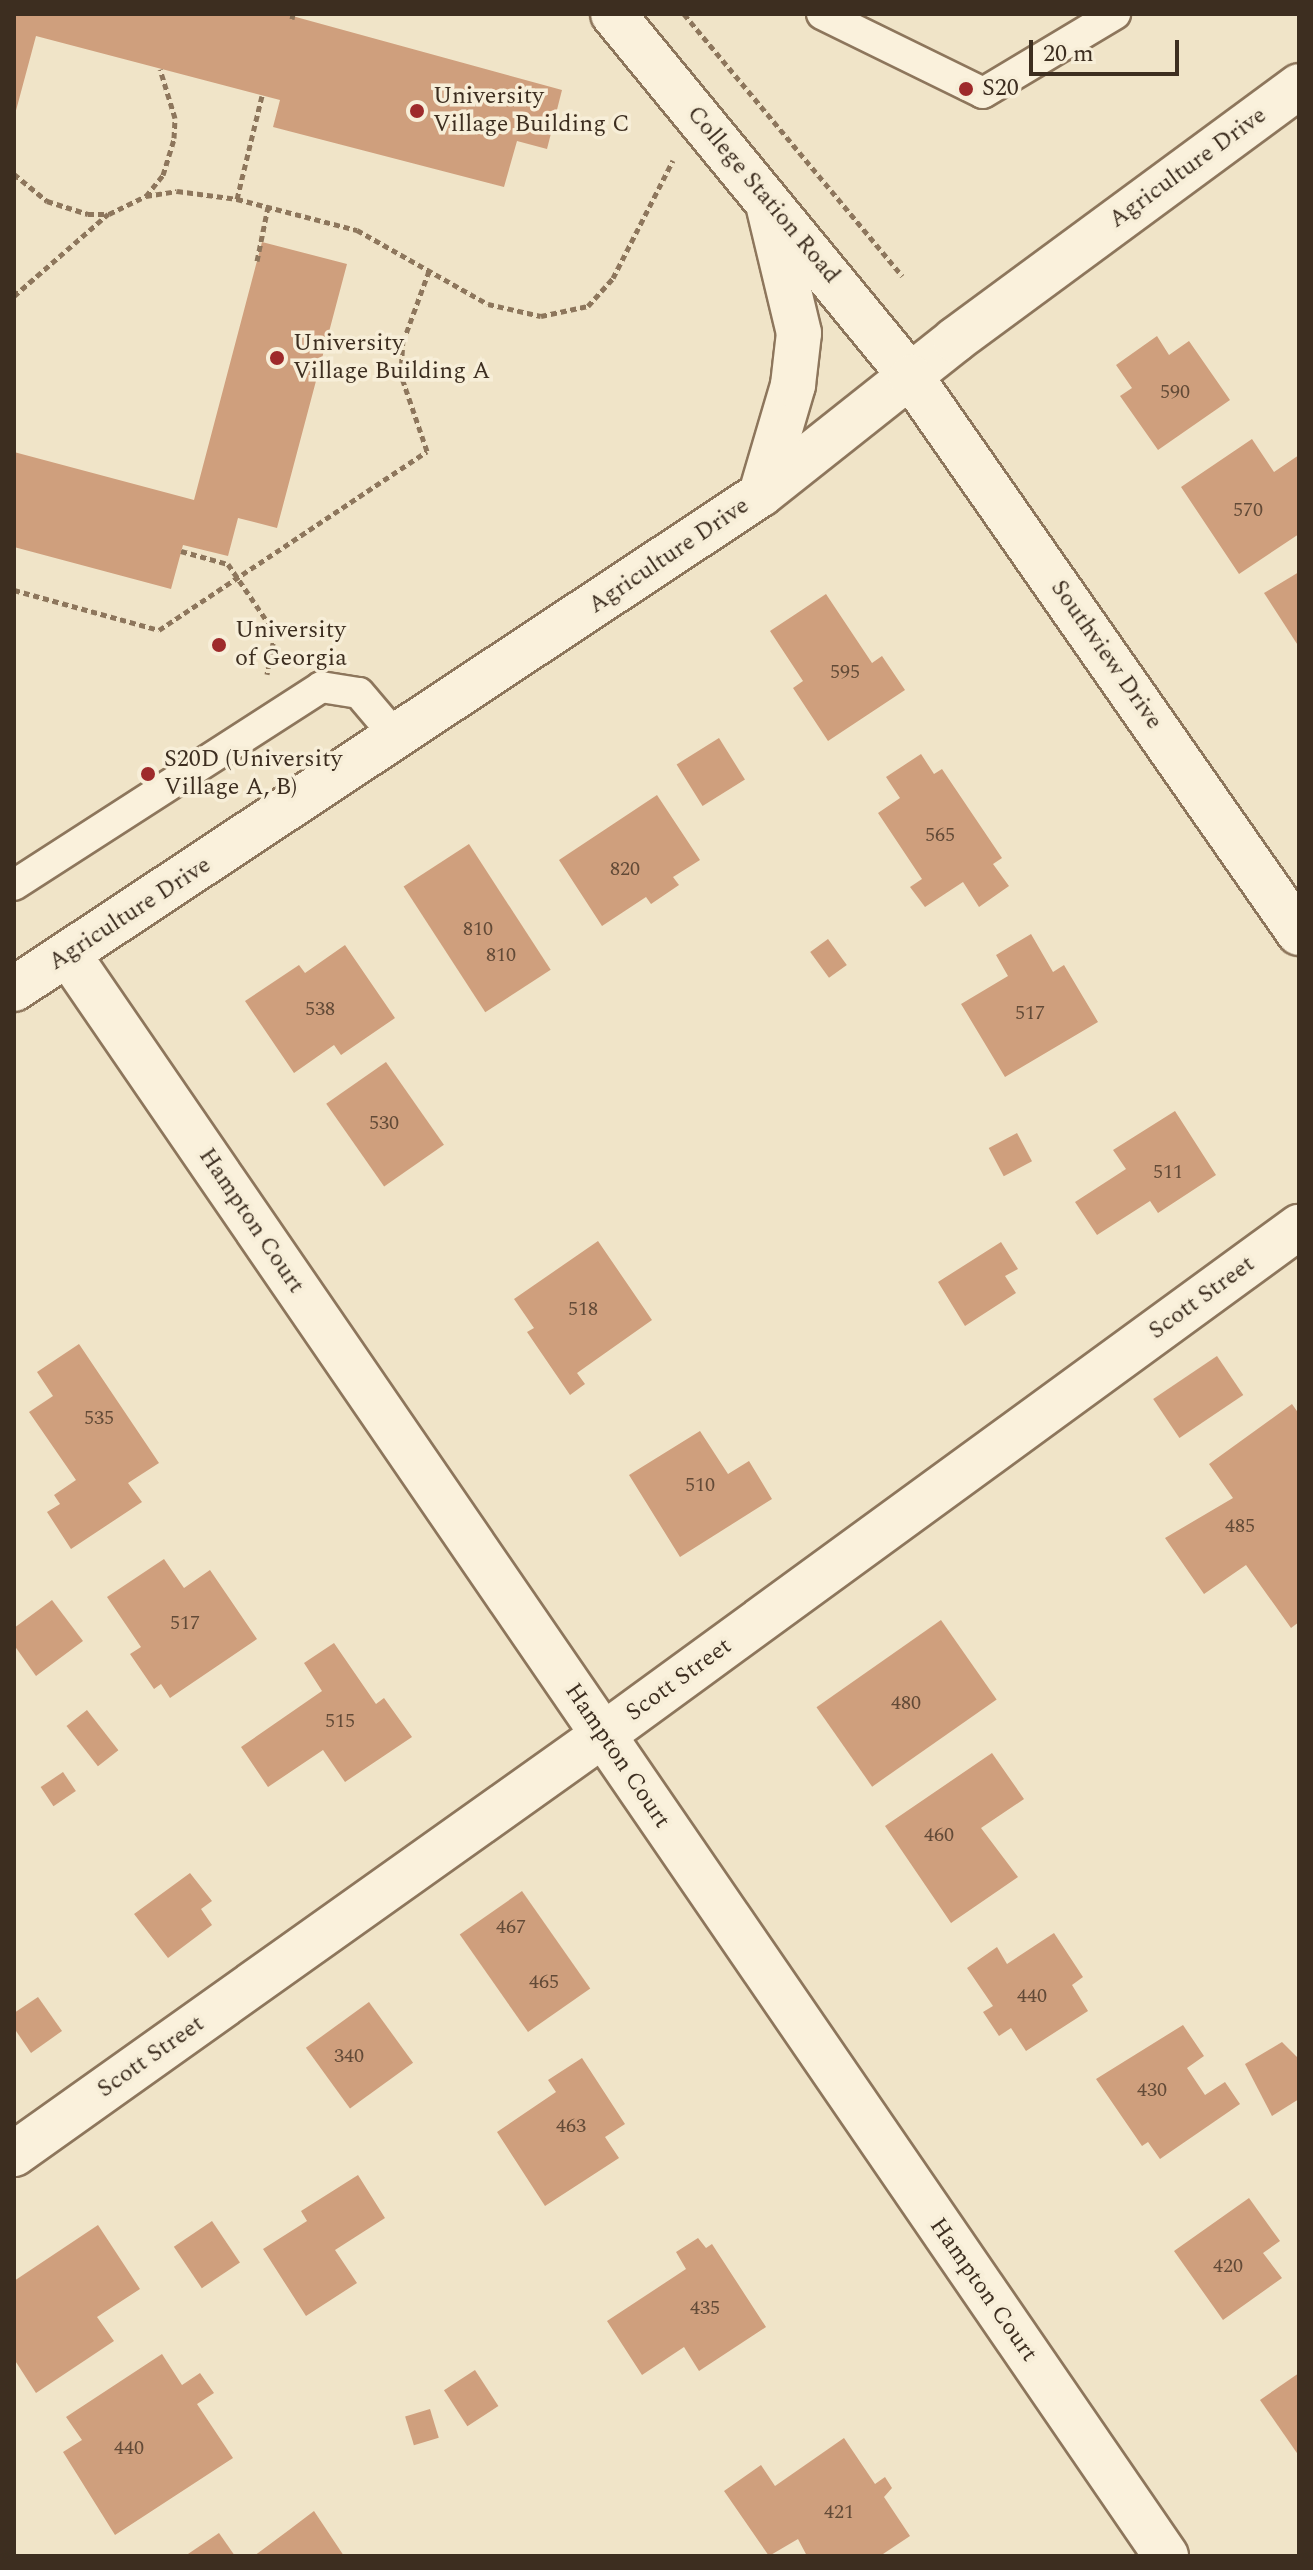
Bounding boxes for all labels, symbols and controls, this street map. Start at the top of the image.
scale bar [1033,24,1183,74]
text: 20 m [1043,36,1094,72]
place label: S20 [982,75,1019,103]
marker: S20 [957,80,975,98]
place label: University Village Building C [433,83,630,139]
street label: College Station Road [680,100,846,290]
street label: Agriculture Drive [1104,101,1272,235]
marker: University Village Building C [408,102,426,120]
place label: University Village Building A [293,330,490,386]
marker: University Village Building A [268,349,286,367]
house number: 590 [1160,380,1190,404]
street label: Agriculture Drive [583,492,755,620]
house number: 570 [1233,498,1263,522]
street label: Southview Drive [1044,575,1168,735]
place label: University of Georgia [235,617,347,673]
marker: University of Georgia [210,636,228,654]
house number: 595 [830,660,860,684]
place label: S20D (University Village A, B) [164,746,342,802]
marker: S20D (University Village A, B) [139,765,157,783]
house number: 565 [925,823,955,847]
street label: Agriculture Drive [44,851,216,977]
house number: 820 [610,857,640,881]
house number: 810 [463,917,493,941]
house number: 810 [486,943,516,967]
house number: 538 [305,997,335,1021]
house number: 517 [1015,1001,1045,1025]
house number: 530 [369,1111,399,1135]
street label: Hampton Court [192,1143,310,1299]
house number: 511 [1153,1160,1183,1184]
street label: Scott Street [1144,1250,1260,1346]
house number: 518 [568,1297,598,1321]
house number: 535 [84,1406,114,1430]
house number: 510 [685,1473,715,1497]
house number: 485 [1225,1514,1255,1538]
house number: 517 [170,1611,200,1635]
street label: Scott Street [621,1632,737,1728]
street label: Hampton Court [558,1678,676,1834]
house number: 480 [891,1691,921,1715]
house number: 515 [325,1709,355,1733]
house number: 460 [924,1823,954,1847]
house number: 467 [496,1915,526,1939]
house number: 465 [529,1970,559,1994]
house number: 440 [1017,1984,1047,2008]
street label: Scott Street [92,2010,210,2104]
house number: 340 [334,2044,364,2068]
house number: 430 [1137,2078,1167,2102]
house number: 463 [556,2114,586,2138]
street label: Hampton Court [923,2213,1043,2367]
house number: 420 [1213,2254,1243,2278]
house number: 435 [690,2296,720,2320]
house number: 440 [114,2436,144,2460]
house number: 421 [824,2500,854,2524]

